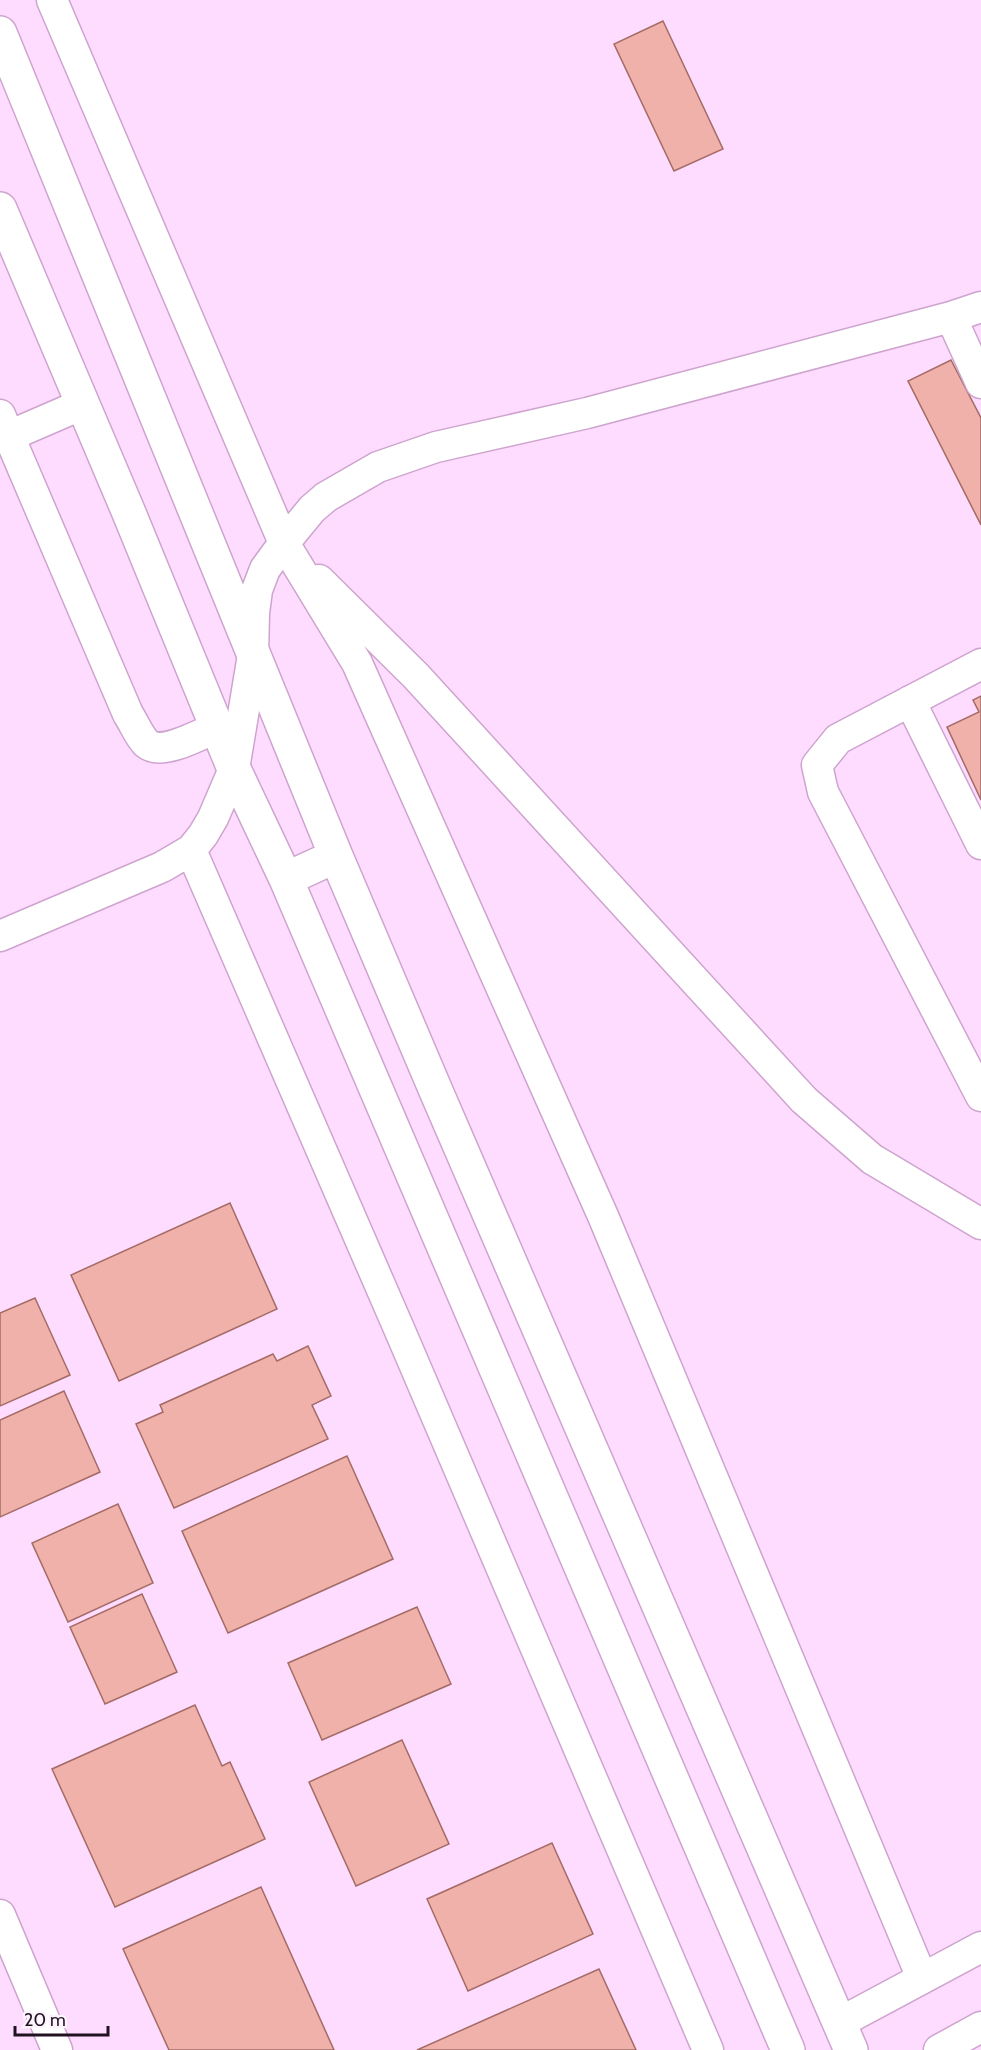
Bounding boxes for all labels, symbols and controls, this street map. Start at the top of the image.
scale bar [15,1999,108,2037]
text: 20 m [24,2009,66,2031]

